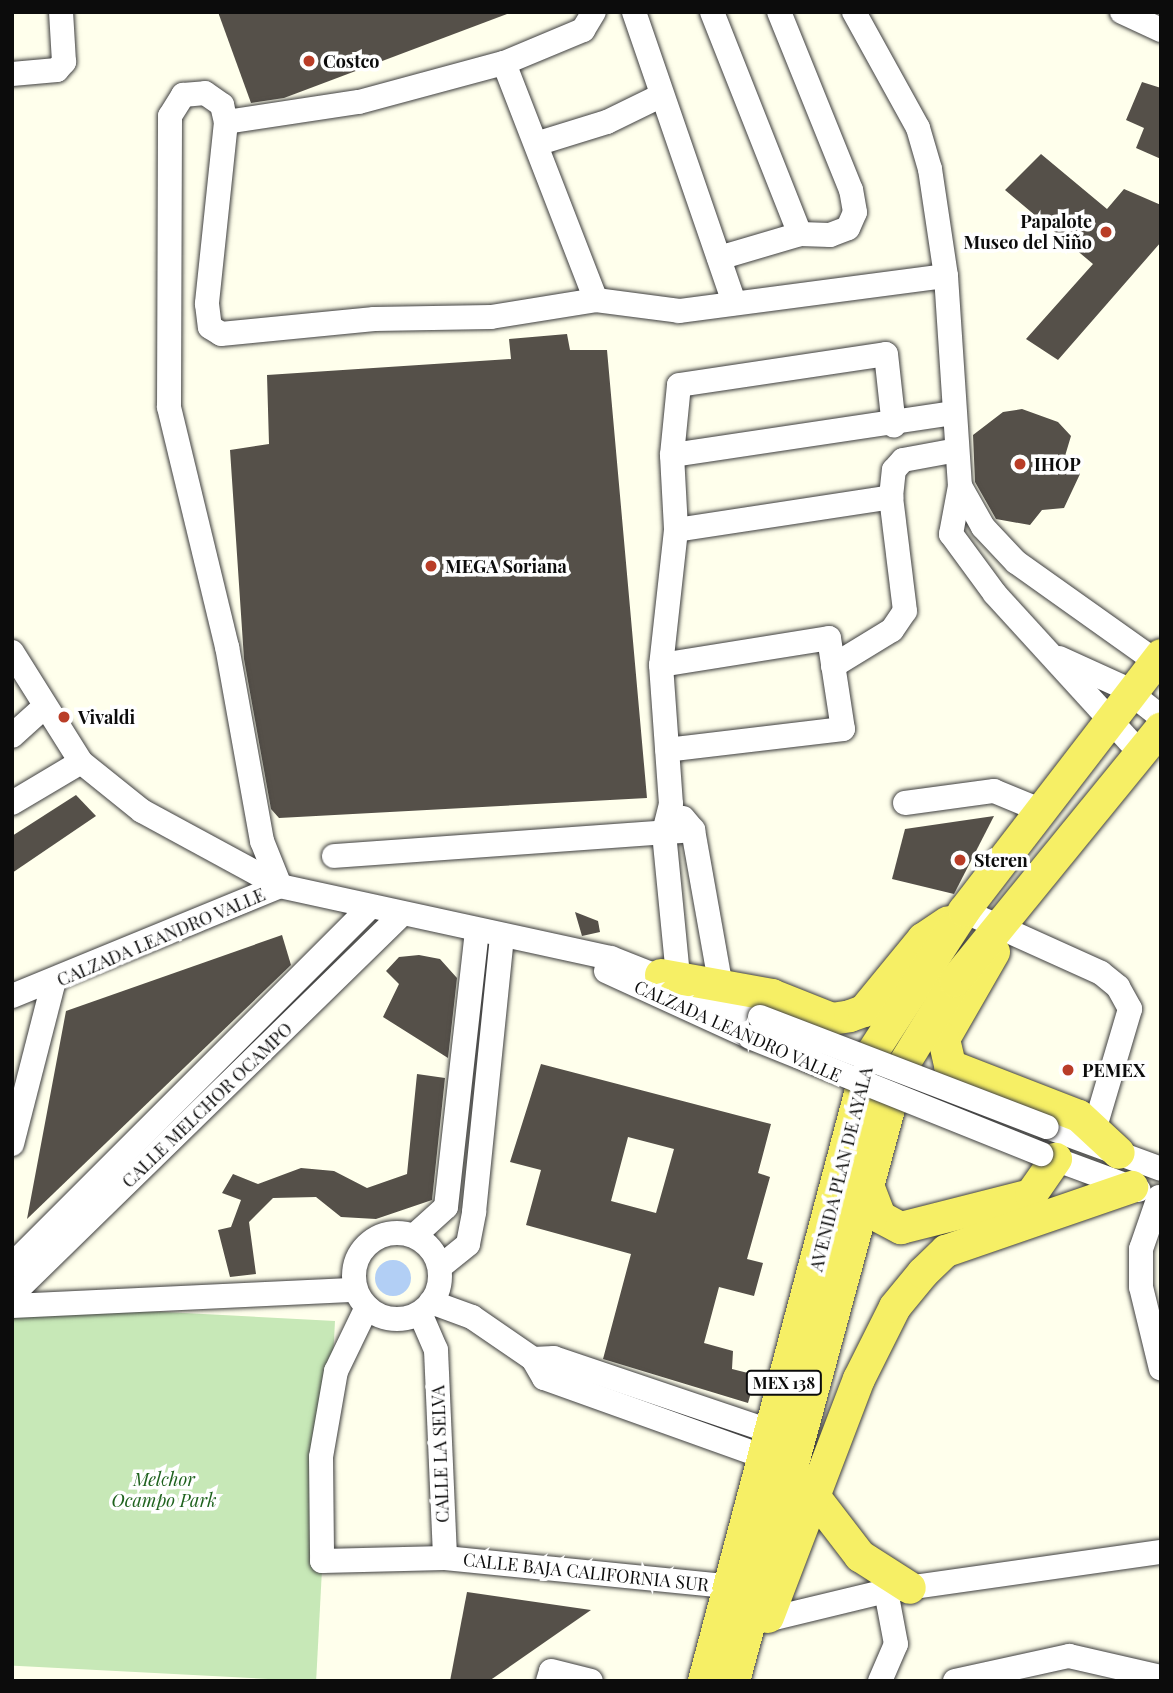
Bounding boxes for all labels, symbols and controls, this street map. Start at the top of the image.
place label: Costco [323,50,380,72]
marker: Costco [301,53,317,69]
place label: Papalote Museo del Niño [964,211,1092,254]
marker: Papalote Museo del Niño [1098,224,1114,240]
place label: IHOP [1034,453,1081,475]
marker: IHOP [1012,456,1028,472]
place label: MEGA Soriana [445,555,567,577]
marker: MEGA Soriana [423,558,439,574]
place label: Vivaldi [78,706,135,728]
marker: Vivaldi [56,709,72,725]
place label: Steren [974,849,1028,871]
marker: Steren [952,852,968,868]
street label: CALZADA LEANDRO VALLE [53,883,269,991]
street label: CALZADA LEANDRO VALLE [631,975,845,1087]
street label: CALLE MELCHOR OCAMPO [117,1018,297,1192]
place label: PEMEX [1082,1059,1145,1081]
marker: PEMEX [1060,1062,1076,1078]
street label: AVENIDA PLAN DE AYALA [805,1064,877,1274]
road number: MEX 138 [746,1371,822,1396]
street label: CALLE LA SELVA [427,1385,453,1523]
park label: Melchor Ocampo Park [112,1469,216,1512]
street label: CALLE BAJA CALIFORNIA SUR [462,1548,710,1596]

